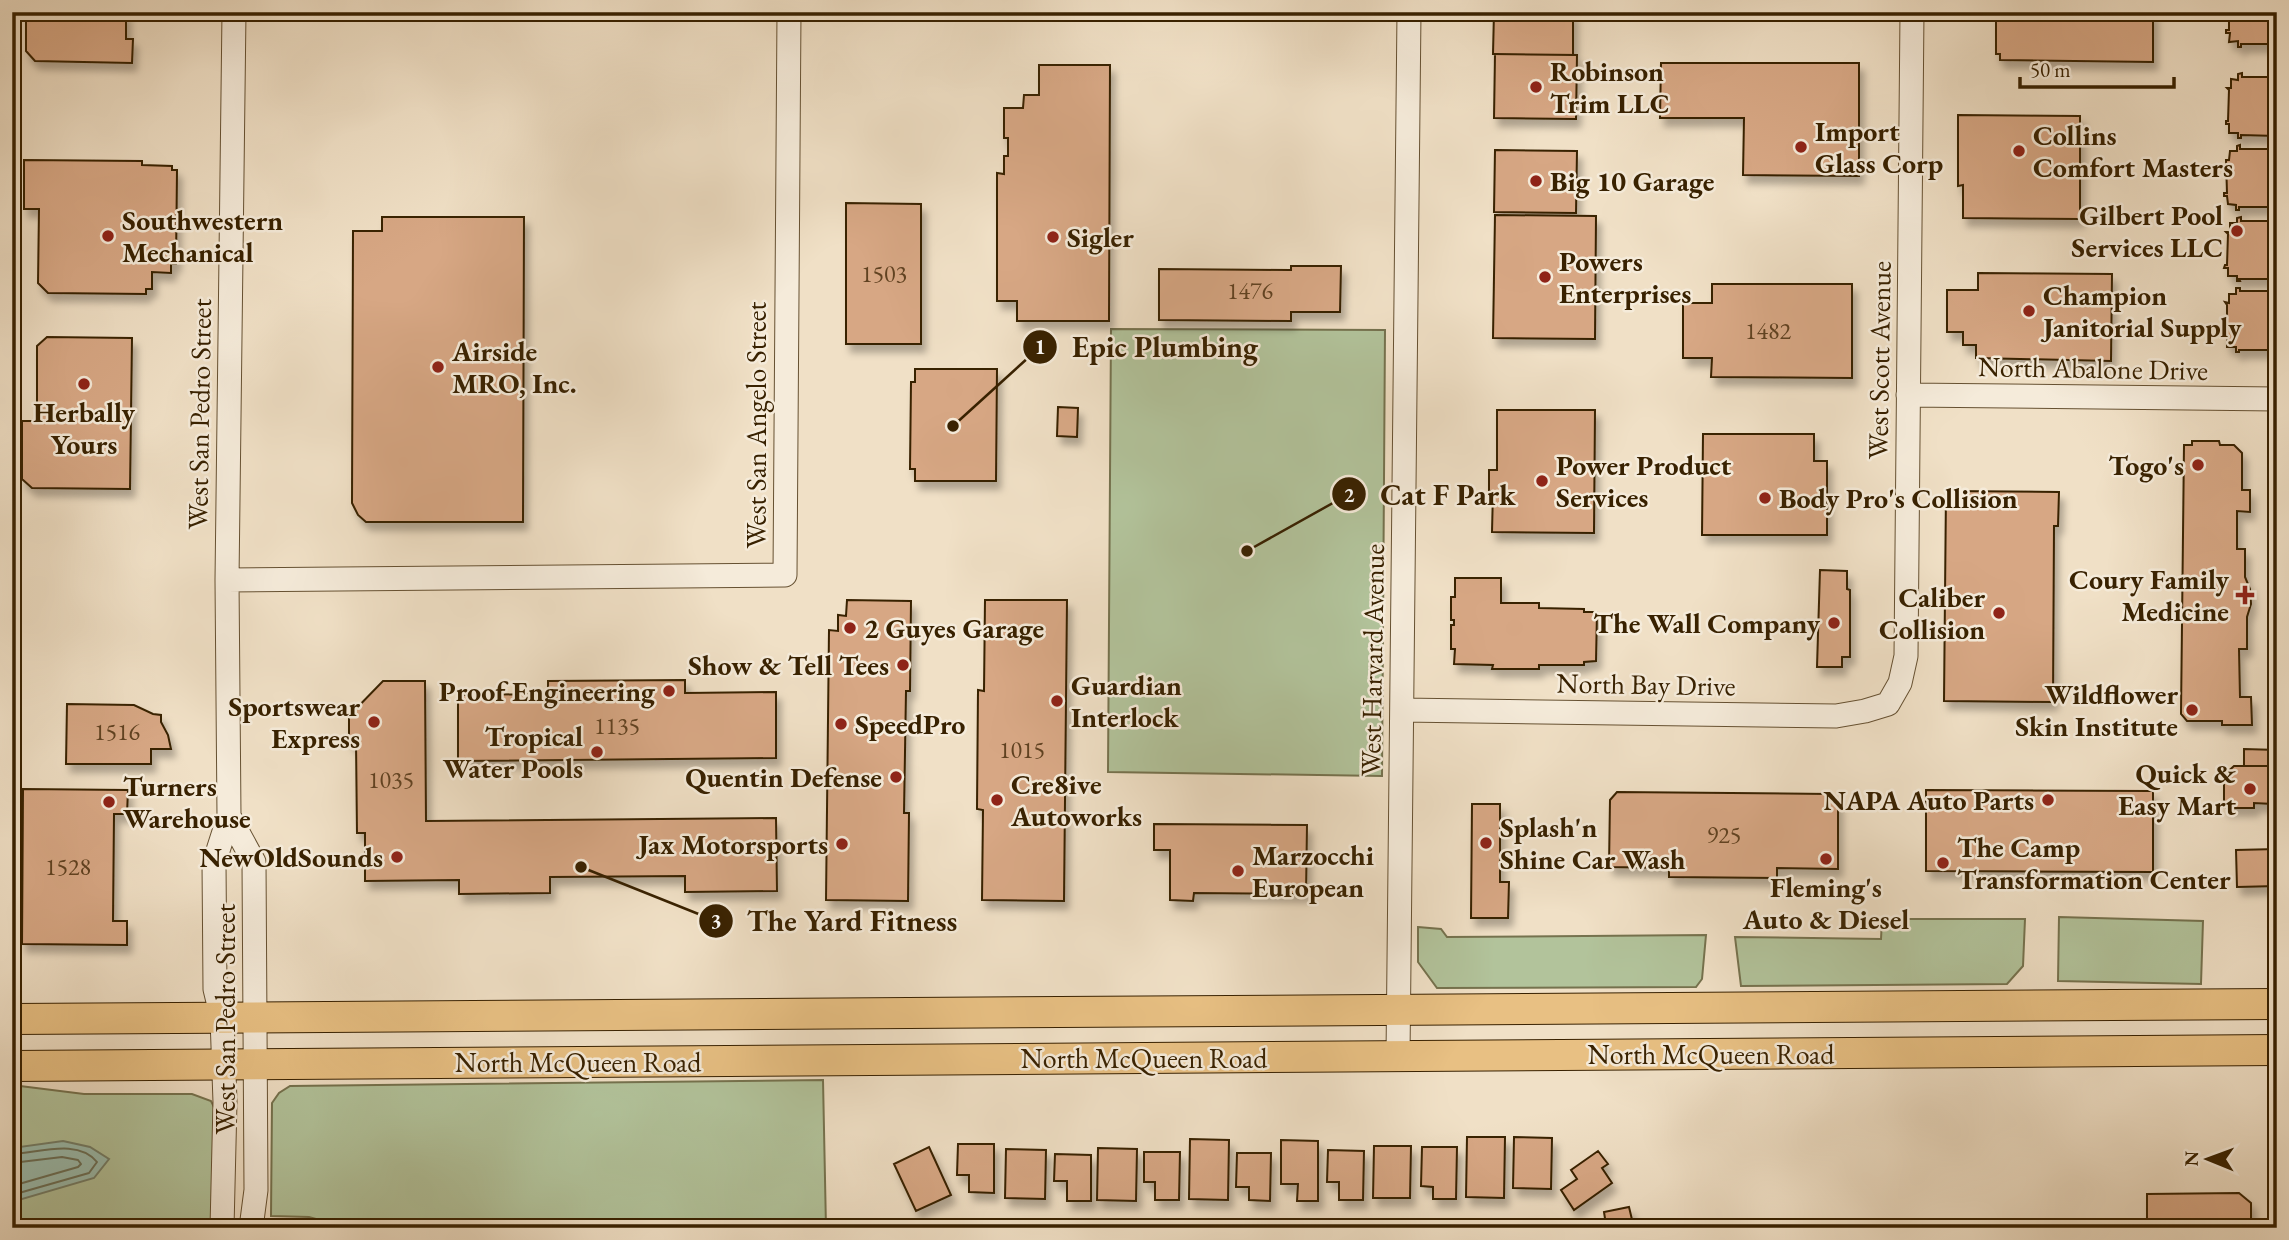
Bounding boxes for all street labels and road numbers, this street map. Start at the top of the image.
street label: West Scott Avenue [1859,260,1899,460]
street label: West San Pedro Street [179,298,219,530]
street label: West San Angelo Street [738,301,774,548]
street label: North Abalone Drive [1978,348,2209,388]
street label: West Harvard Avenue [1352,543,1392,777]
street label: North Bay Drive [1556,664,1736,704]
street label: West San Pedro Street [207,903,243,1134]
street label: North McQueen Road [1588,1036,1835,1072]
street label: North McQueen Road [1021,1040,1268,1076]
street label: North McQueen Road [455,1044,702,1080]

